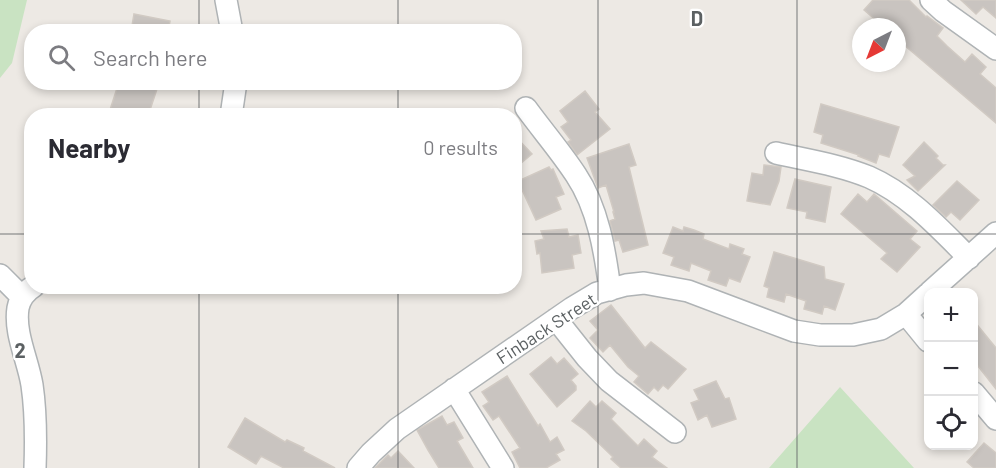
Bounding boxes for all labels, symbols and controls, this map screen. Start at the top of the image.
text: D [691,6,703,30]
north arrow [852,18,906,72]
search box [24,24,522,90]
icon: search [45,41,78,74]
text: Search here [93,44,207,70]
text: Nearby [48,132,130,163]
text: 0 results [423,135,498,159]
street label: Finback Street [492,288,600,368]
map controls [924,288,978,450]
button: + [924,288,978,342]
text: 2 [14,338,26,362]
button: − [924,342,978,396]
button: locate [924,396,978,450]

